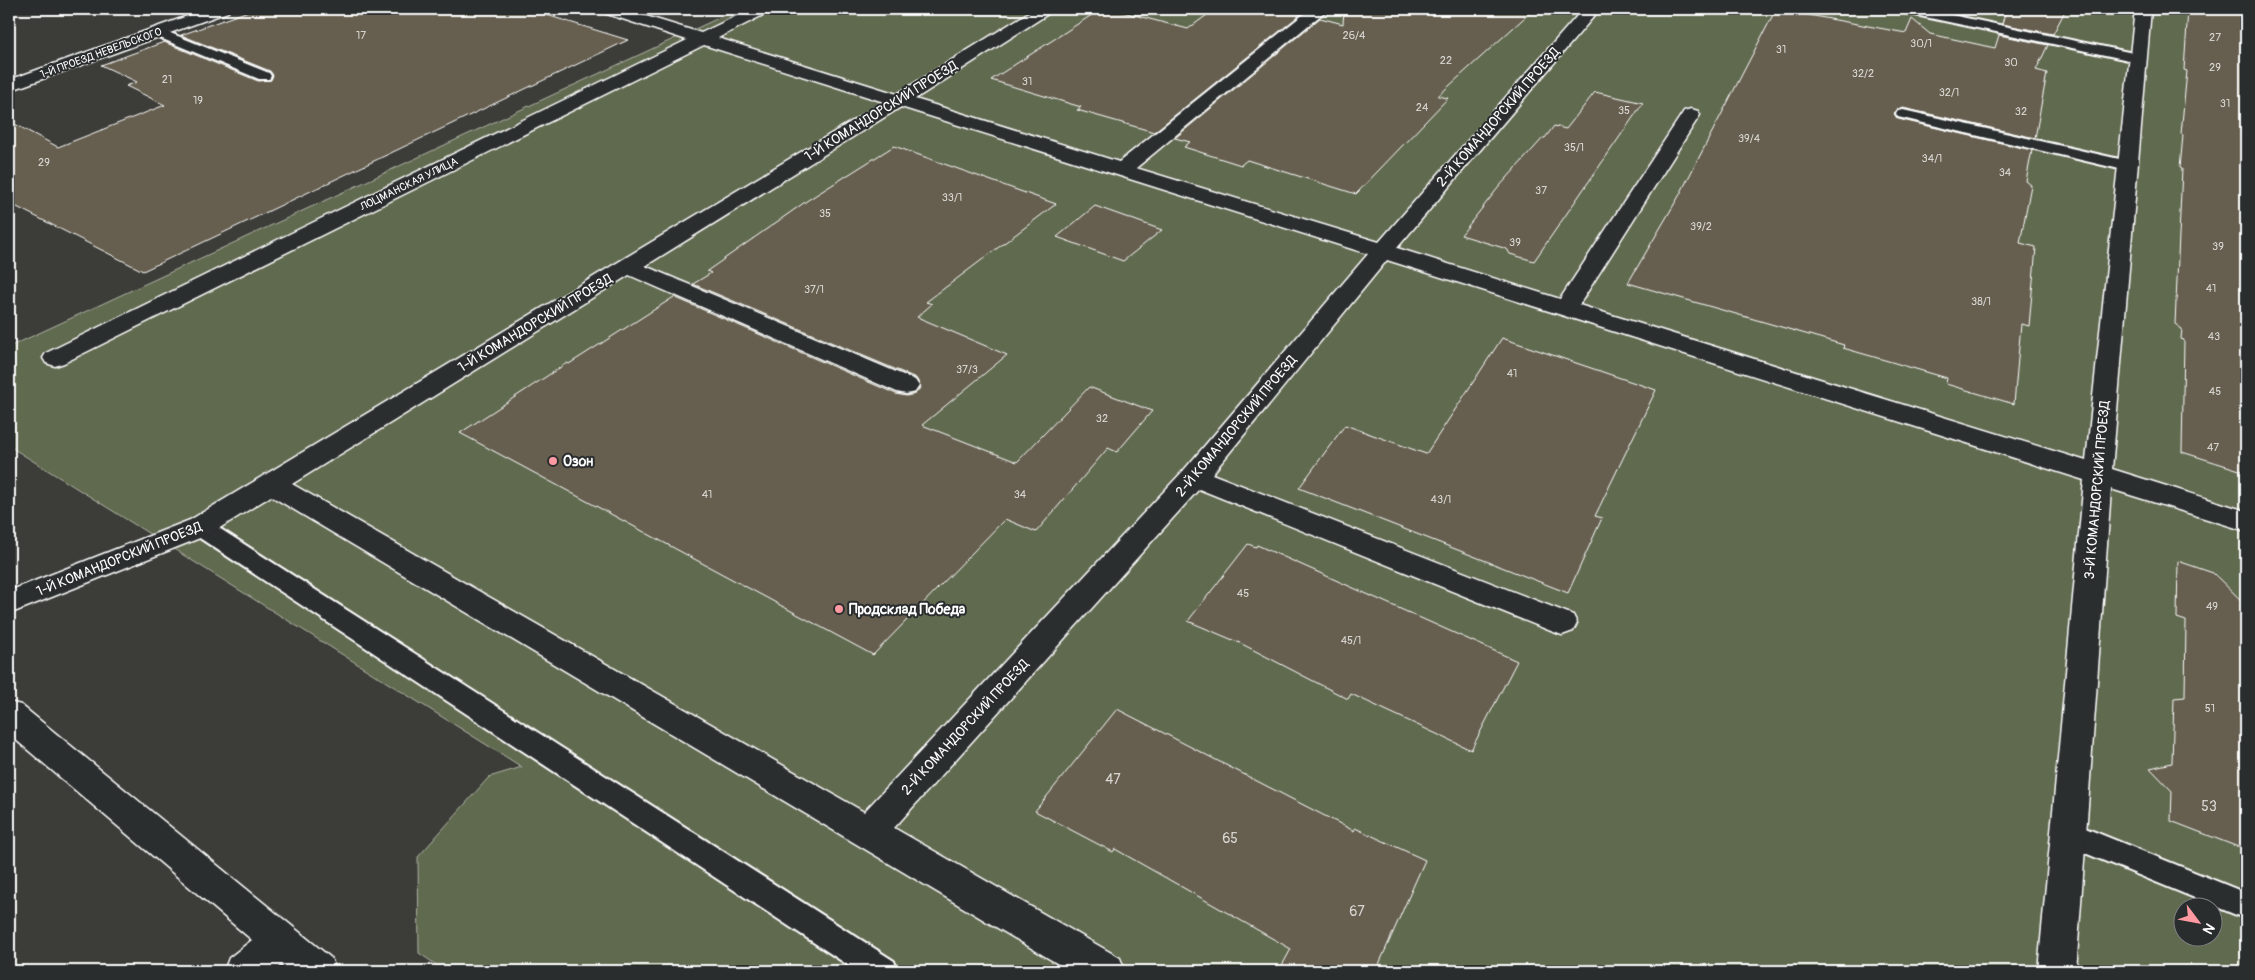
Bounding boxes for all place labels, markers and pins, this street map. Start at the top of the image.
place label: Озон [563,453,593,470]
marker: Озон [547,455,559,467]
place label: Продсклад Победа [849,601,966,618]
marker: Продсклад Победа [833,603,845,615]

